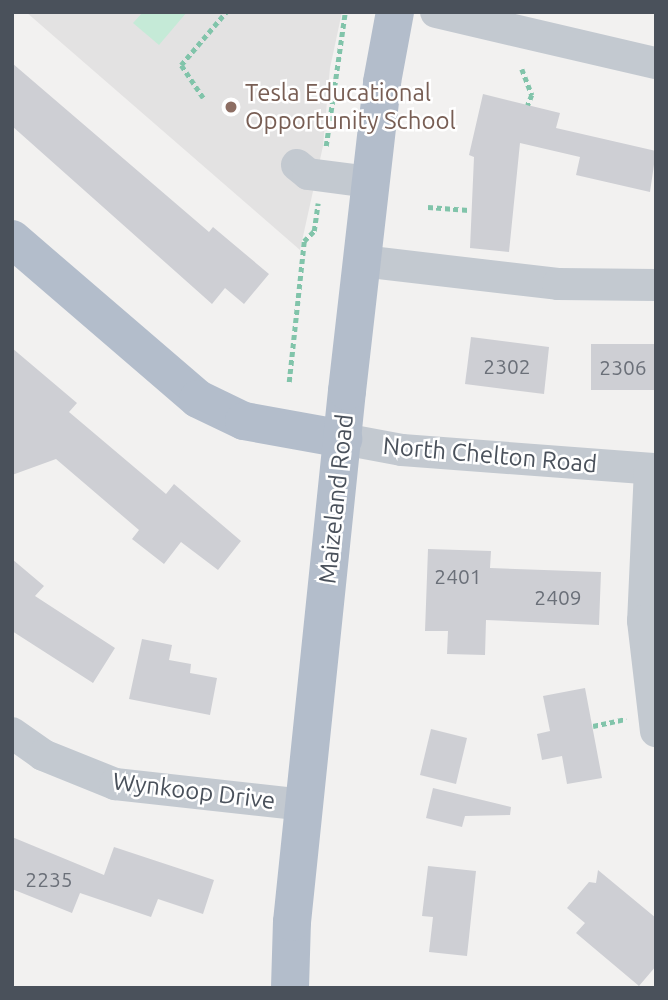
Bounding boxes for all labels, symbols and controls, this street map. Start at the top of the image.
place label: Tesla Educational Opportunity School [245,79,456,135]
marker: Tesla Educational Opportunity School [223,99,239,115]
house number: 2302 [483,353,531,379]
house number: 2306 [599,354,647,380]
street label: Maizeland Road [313,413,359,585]
street label: North Chelton Road [382,431,598,479]
house number: 2401 [434,563,482,589]
house number: 2409 [534,584,582,610]
street label: Wynkoop Drive [111,767,277,815]
house number: 2235 [25,866,73,892]

